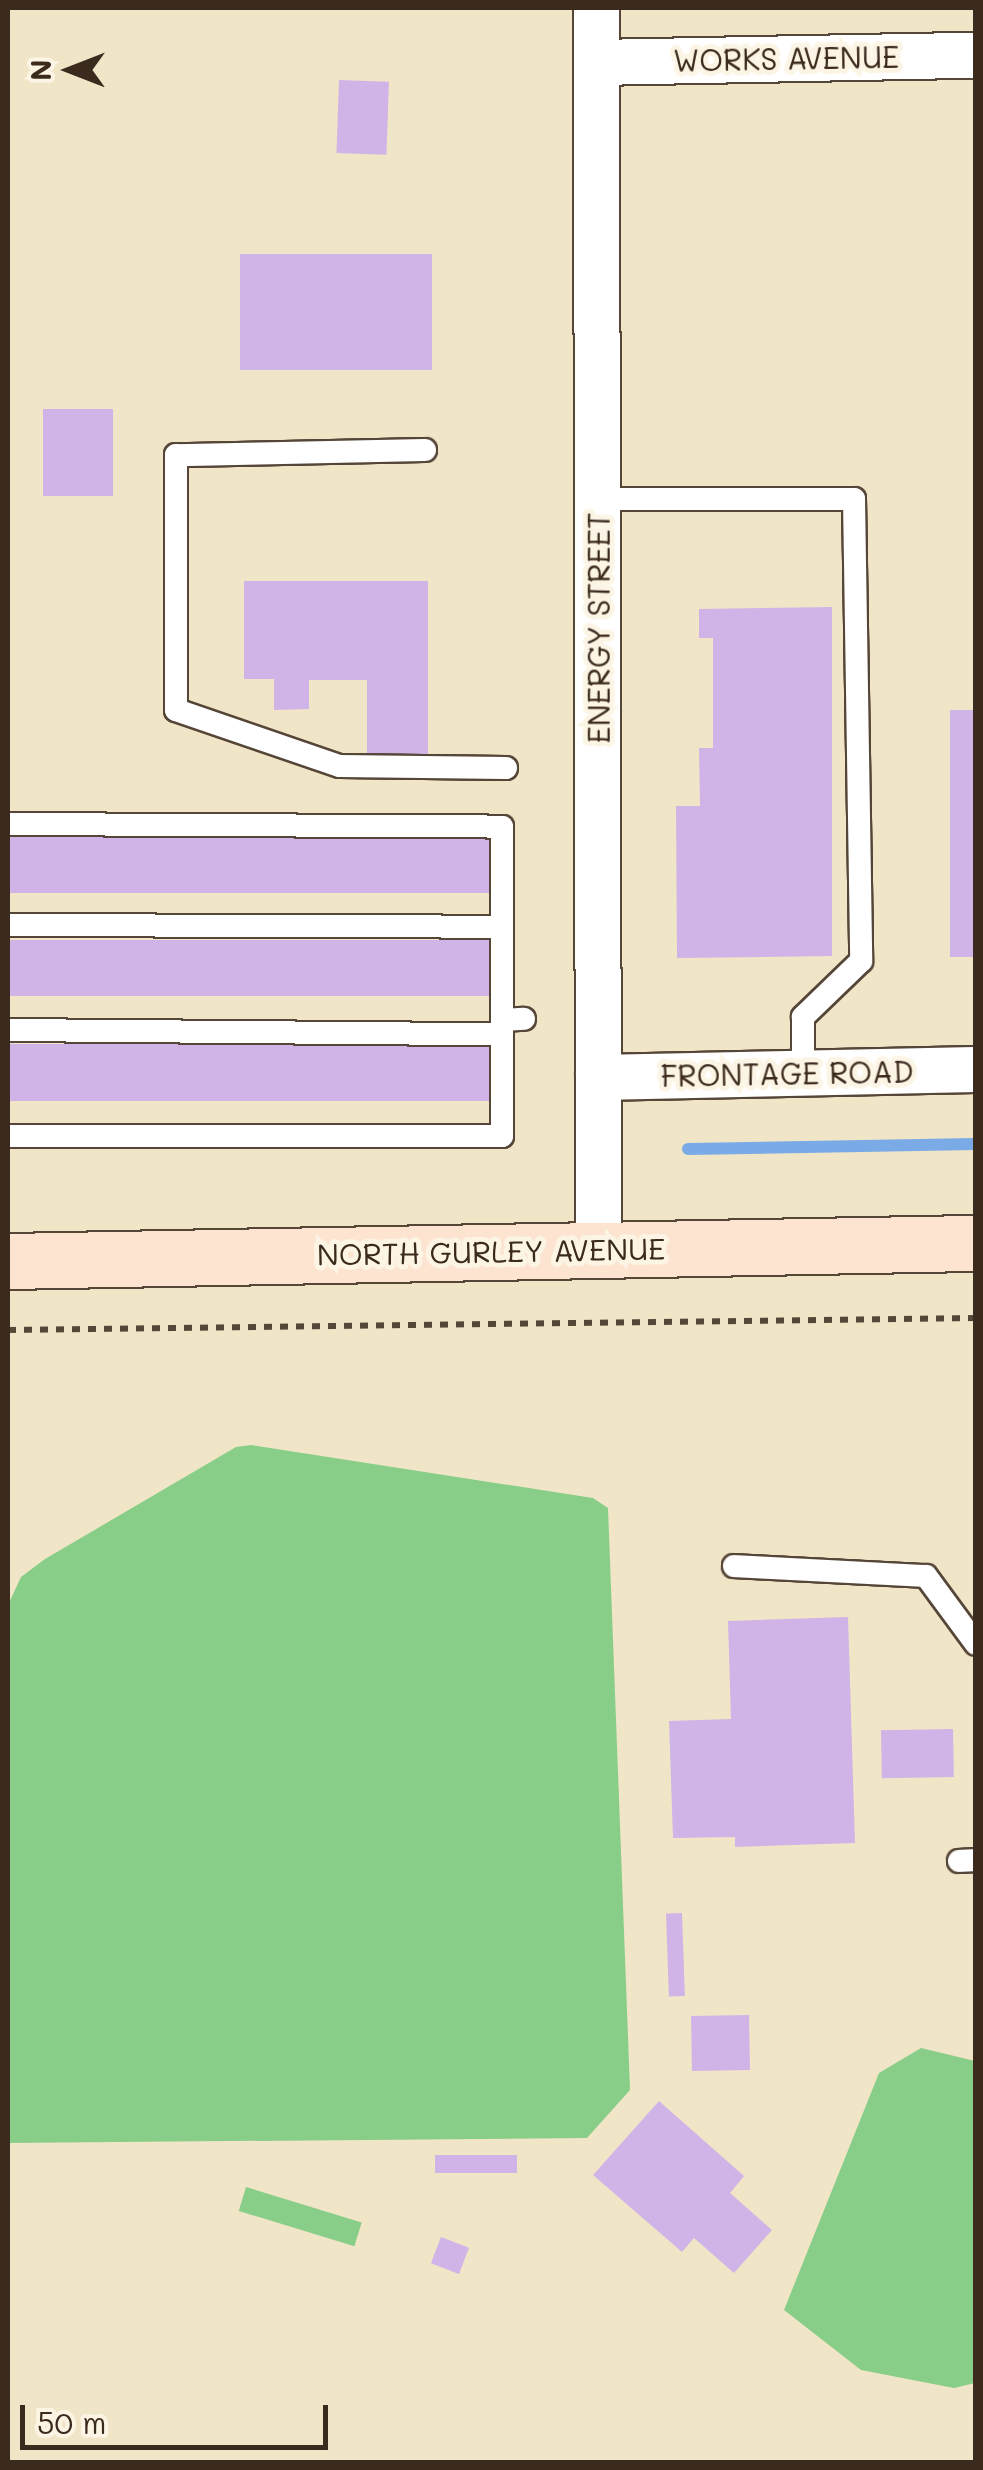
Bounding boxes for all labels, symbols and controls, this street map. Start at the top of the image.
north arrow [20,20,120,120]
street label: WORKS AVENUE [673,38,899,78]
text: N [22,59,58,81]
street label: ENERGY STREET [580,512,616,744]
street label: FRONTAGE ROAD [660,1053,914,1093]
street label: NORTH GURLEY AVENUE [316,1230,666,1272]
scale bar [25,2385,332,2447]
text: 50 m [37,2402,107,2442]

